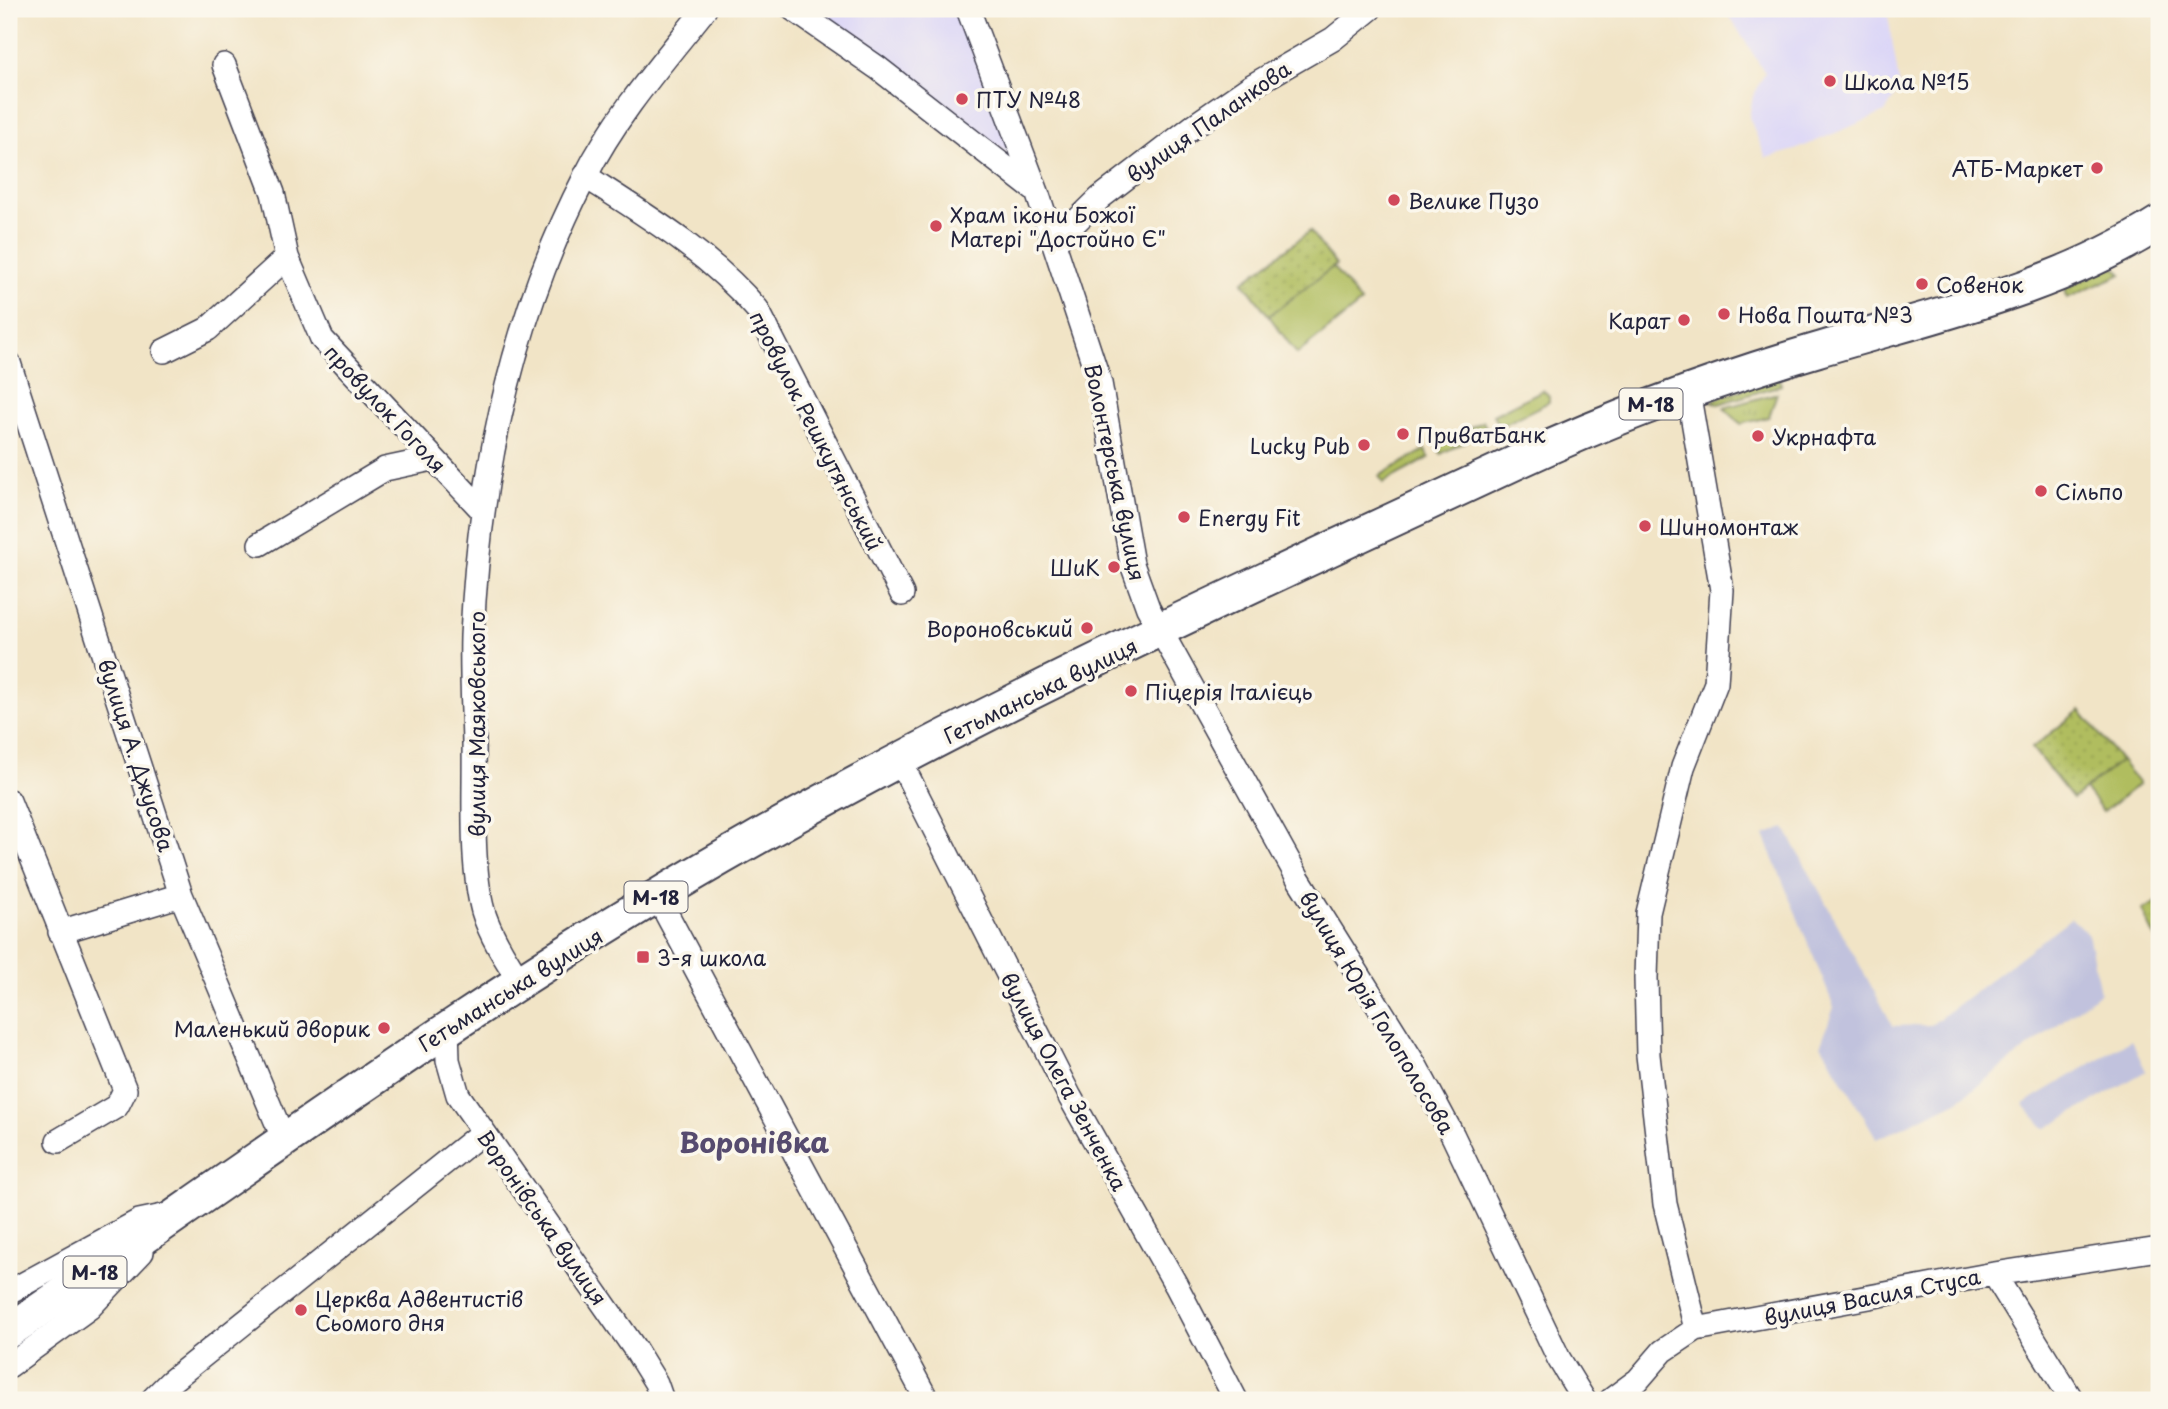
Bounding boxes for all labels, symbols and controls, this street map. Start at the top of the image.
street label: вулиця Паланкова [1119,52,1297,190]
place label: Школа №15 [1844,65,1969,97]
marker: Школа №15 [1822,73,1838,89]
place label: ПТУ №48 [976,83,1081,115]
marker: ПТУ №48 [954,91,970,107]
place label: АТБ-Маркет [1952,152,2084,184]
marker: АТБ-Маркет [2089,160,2105,176]
place label: Велике Пузо [1408,184,1539,216]
marker: Велике Пузо [1386,192,1402,208]
place label: Храм ікони Божої Матері "Достойно Є" [950,198,1166,254]
marker: Храм ікони Божої Матері "Достойно Є" [928,218,944,234]
place label: Совенок [1936,268,2024,300]
marker: Совенок [1914,276,1930,292]
place label: Нова Пошта №3 [1738,298,1913,330]
place label: Карат [1608,304,1671,336]
street label: провулок Решкутянський [743,305,891,555]
marker: Нова Пошта №3 [1716,306,1732,322]
marker: Карат [1676,312,1692,328]
street label: провулок Гоголя [318,336,454,480]
street label: Волонтерська вулиця [1077,360,1155,584]
road number: М-18 [1620,388,1682,420]
place label: ПриватБанк [1417,418,1546,450]
place label: Укрнафта [1772,420,1876,452]
marker: ПриватБанк [1395,426,1411,442]
marker: Укрнафта [1750,428,1766,444]
place label: Lucky Pub [1250,429,1350,461]
marker: Lucky Pub [1356,437,1372,453]
place label: Сільпо [2055,475,2123,507]
marker: Сільпо [2033,483,2049,499]
place label: Energy Fit [1198,501,1301,533]
marker: Energy Fit [1176,509,1192,525]
place label: Шиномонтаж [1659,510,1799,542]
marker: Шиномонтаж [1637,518,1653,534]
place label: ШиК [1050,551,1100,583]
marker: ШиК [1106,559,1122,575]
street label: вулиця Маяковського [460,611,492,837]
place label: Вороновський [926,612,1073,644]
marker: Вороновський [1079,620,1095,636]
street label: Гетьманська вулиця [938,629,1142,751]
street label: вулиця А. Джусова [91,655,183,855]
place label: Піцерія Італієць [1145,675,1313,707]
marker: Піцерія Італієць [1123,683,1139,699]
road number: М-18 [624,882,688,912]
street label: вулиця Юрія Голополосова [1293,884,1463,1140]
street label: Гетьманська вулиця [411,919,609,1059]
place label: 3-я школа [657,941,766,973]
marker: 3-я школа [635,949,651,965]
street label: вулиця Олега Зенченка [994,966,1136,1196]
place label: Маленький дворик [174,1012,371,1044]
marker: Маленький дворик [376,1020,392,1036]
district label: Воронівка [679,1120,829,1163]
street label: Воронівська вулиця [470,1123,616,1311]
road number: М-18 [64,1256,126,1288]
street label: вулиця Василя Стуса [1761,1259,1983,1333]
place label: Церква Адвентистів Сьомого дня [315,1282,523,1338]
marker: Церква Адвентистів Сьомого дня [293,1302,309,1318]

